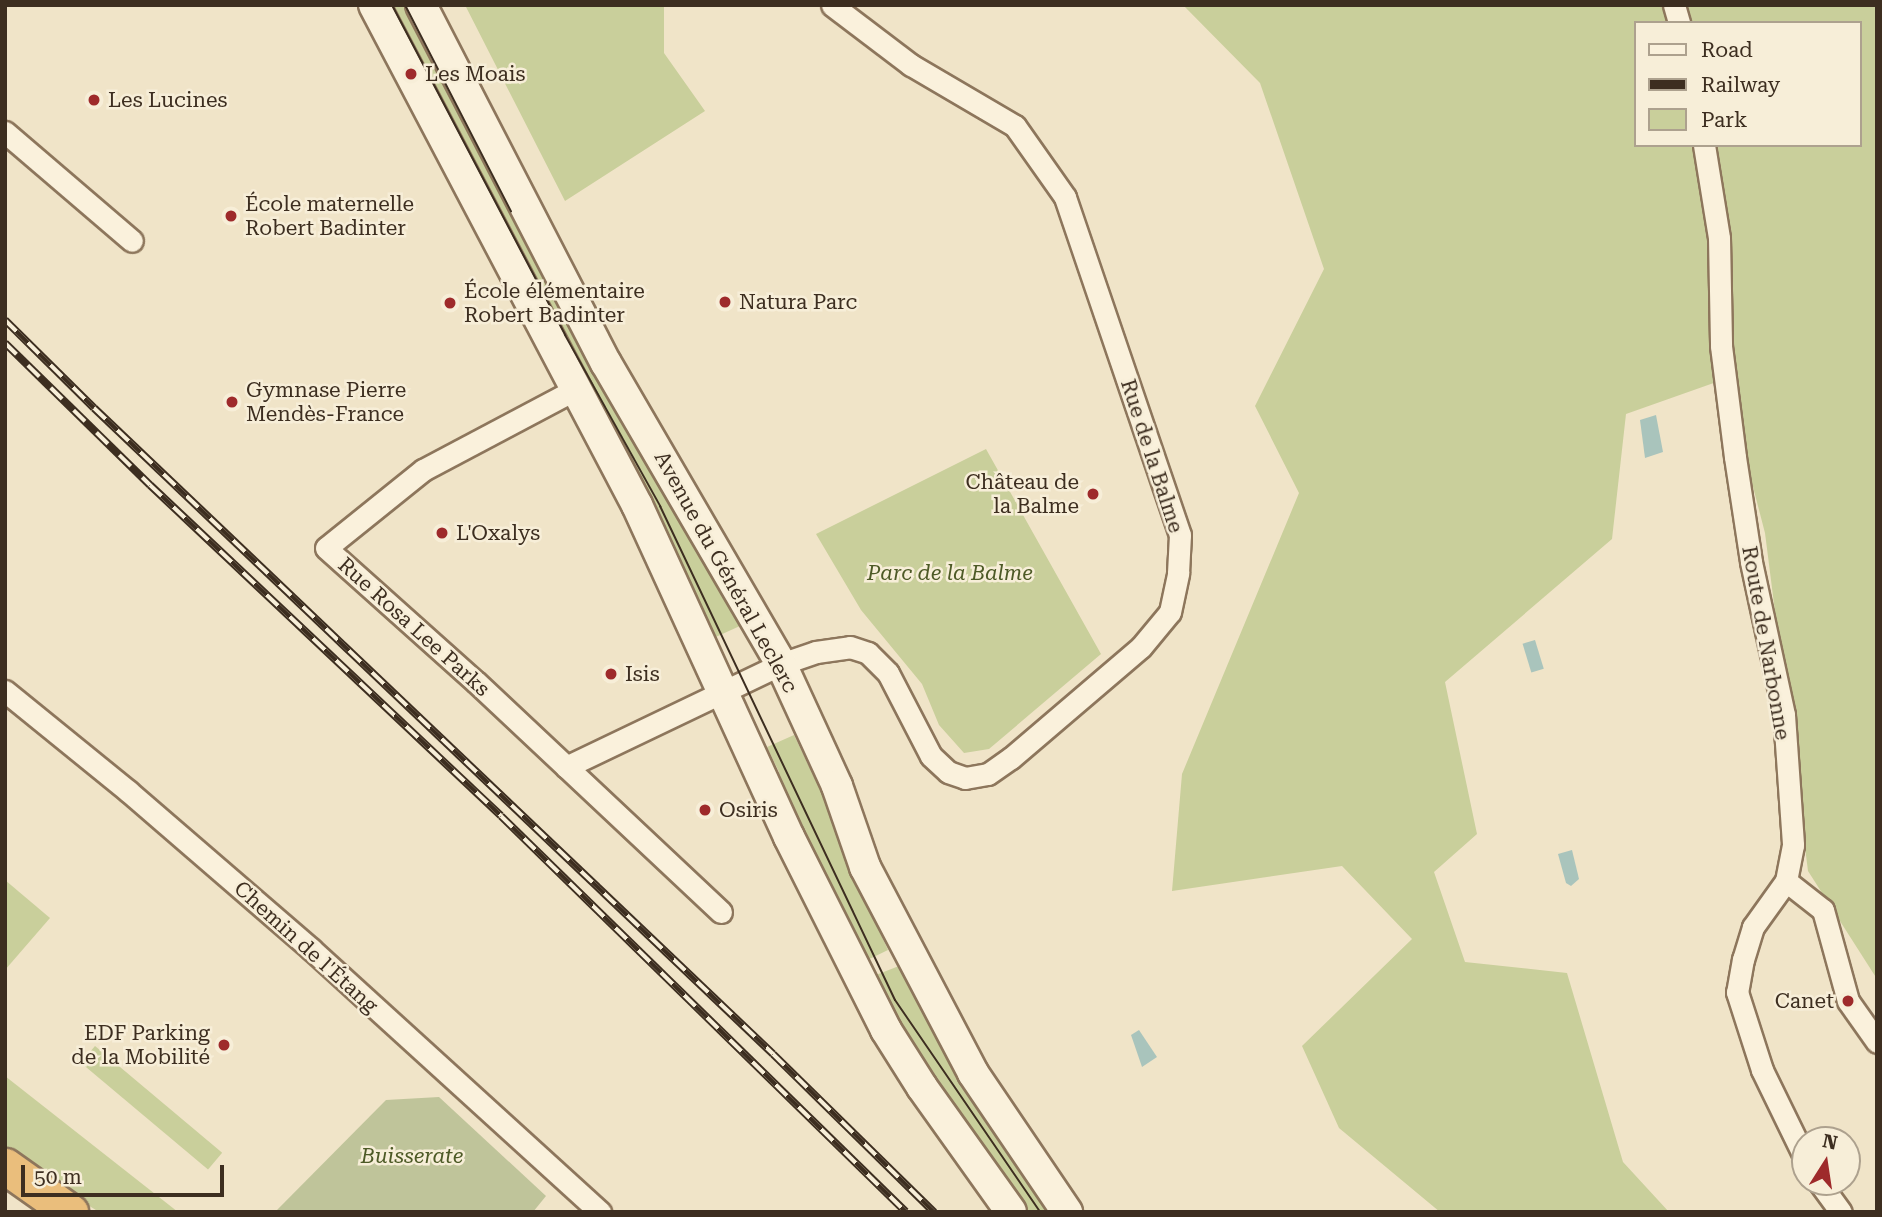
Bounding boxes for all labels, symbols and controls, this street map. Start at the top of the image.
legend [1633,21,1861,147]
text: Road [1701,38,1753,62]
place label: Les Moais [425,61,526,87]
marker: Les Moais [403,66,419,82]
text: Railway [1701,73,1780,97]
place label: Les Lucines [108,87,228,113]
marker: Les Lucines [86,92,102,108]
text: Park [1701,108,1747,132]
place label: École maternelle Robert Badinter [245,191,414,241]
marker: École maternelle Robert Badinter [223,208,239,224]
place label: École élémentaire Robert Badinter [464,278,645,328]
place label: Natura Parc [739,289,857,315]
marker: Natura Parc [717,294,733,310]
marker: École élémentaire Robert Badinter [442,295,458,311]
street label: Rue de la Balme [1115,376,1189,536]
place label: Gymnase Pierre Mendès-France [246,377,406,427]
marker: Gymnase Pierre Mendès-France [224,394,240,410]
street label: Avenue du Général Leclerc [649,447,803,697]
place label: Château de la Balme [965,469,1079,519]
marker: Château de la Balme [1085,486,1101,502]
place label: L'Oxalys [456,520,540,546]
marker: L'Oxalys [434,525,450,541]
street label: Route de Narbonne [1737,544,1795,742]
street label: Rue Rosa Lee Parks [333,552,495,702]
park label: Parc de la Balme [867,560,1033,586]
place label: Isis [625,661,660,687]
marker: Isis [603,666,619,682]
place label: Osiris [719,797,778,823]
marker: Osiris [697,802,713,818]
street label: Chemin de l'Étang [229,876,383,1018]
place label: Canet [1775,988,1834,1014]
marker: Canet [1840,993,1856,1009]
place label: EDF Parking de la Mobilité [71,1020,210,1070]
marker: EDF Parking de la Mobilité [216,1037,232,1053]
north arrow [1791,1126,1861,1196]
text: N [1820,1129,1840,1155]
park label: Buisserate [361,1143,463,1169]
scale bar [24,1150,228,1194]
text: 50 m [34,1165,82,1189]

